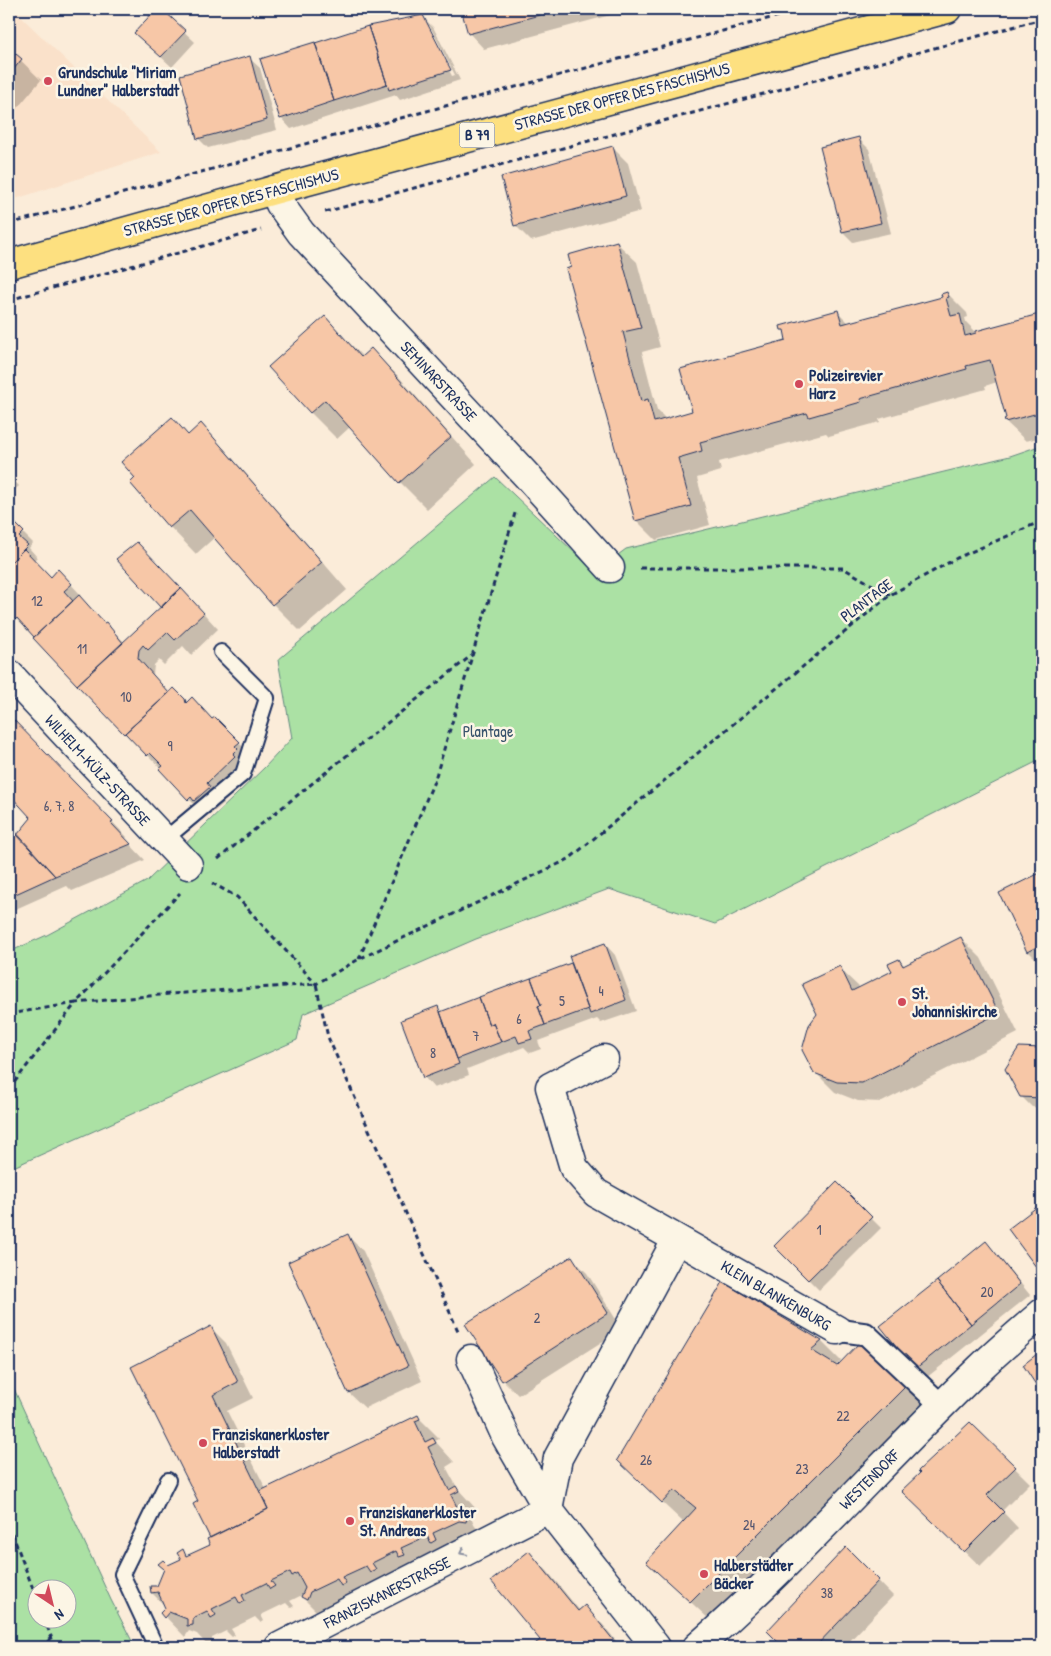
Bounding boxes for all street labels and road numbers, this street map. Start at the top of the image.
street label: STRASSE DER OPFER DES FASCHISMUS [512,57,732,135]
road number: B 79 [460,122,494,148]
street label: STRASSE DER OPFER DES FASCHISMUS [121,163,341,241]
street label: SEMINARSTRASSE [396,336,482,426]
street label: PLANTAGE [835,573,897,627]
street label: WILHELM-KÜLZ-STRASSE [40,709,156,831]
street label: KLEIN BLANKENBURG [717,1255,835,1336]
street label: WESTENDORF [834,1443,905,1514]
street label: FRANZISKANERSTRASSE [319,1551,454,1634]

